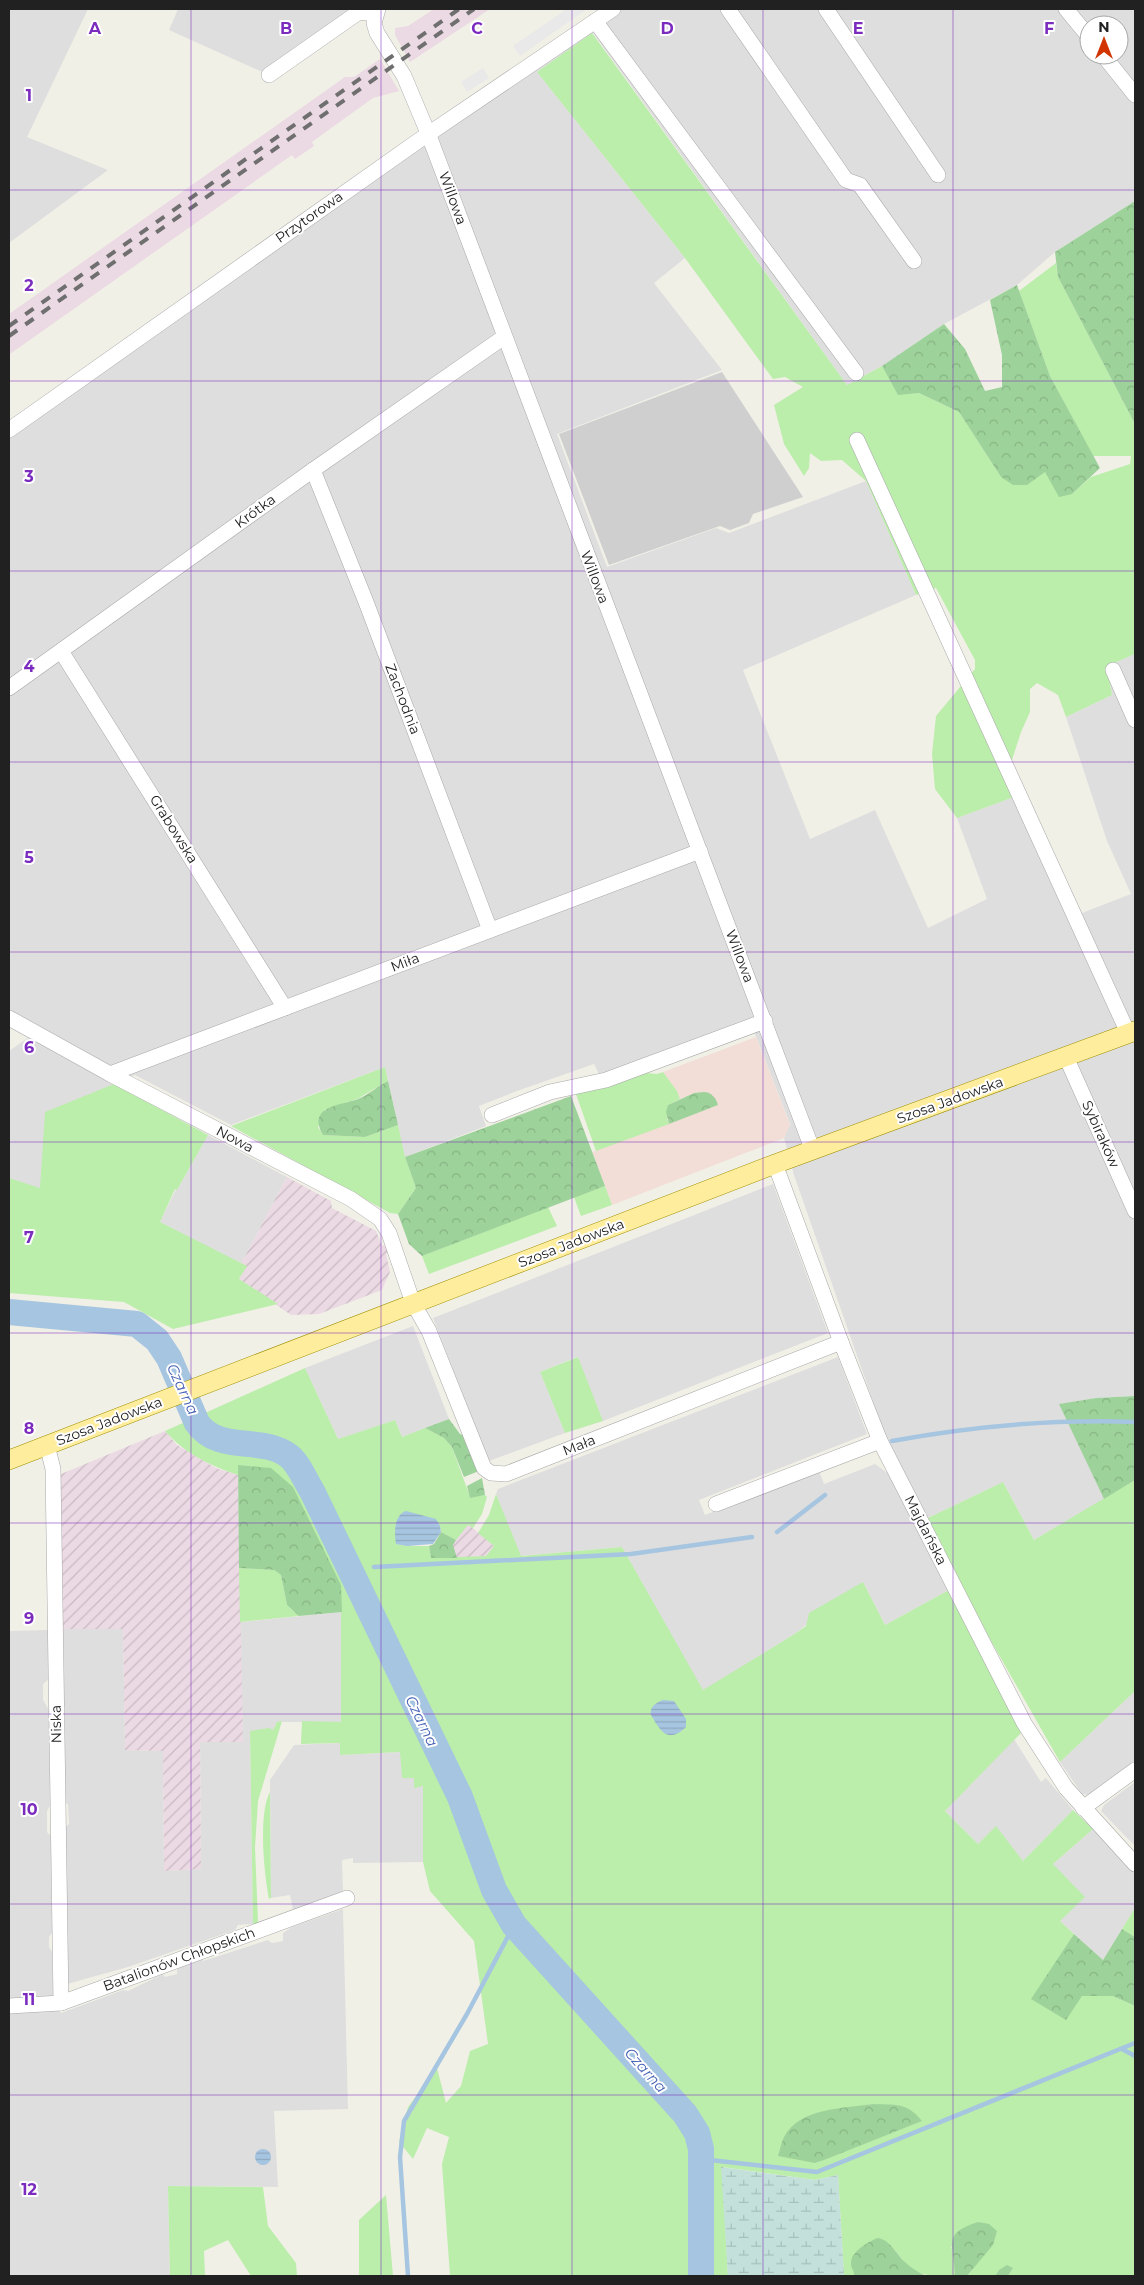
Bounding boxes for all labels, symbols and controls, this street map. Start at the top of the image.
north arrow [1079,15,1129,65]
text: N [1098,18,1110,36]
text: A [88,19,102,38]
text: B [280,19,292,38]
text: C [471,19,483,38]
text: D [660,19,674,38]
text: E [853,19,863,38]
text: F [1044,19,1054,38]
text: 1 [26,86,32,105]
street label: Willowa [435,169,471,227]
street label: Przytorowa [272,187,346,247]
text: 2 [24,276,34,295]
text: 3 [23,467,34,486]
street label: Krótka [231,490,279,532]
street label: Willowa [577,548,613,606]
text: 4 [23,657,35,676]
street label: Zachodnia [381,661,425,737]
street label: Grabowska [146,791,202,867]
text: 5 [24,848,34,867]
street label: Willowa [722,927,758,985]
street label: Miła [388,948,422,976]
text: 6 [24,1038,34,1057]
street label: Szosa Jadowska [894,1072,1006,1128]
street label: Sybiraków [1078,1098,1124,1171]
street label: Nowa [213,1122,257,1156]
street label: Szosa Jadowska [515,1215,627,1271]
text: 7 [24,1228,34,1247]
water label: Czarna [163,1360,203,1418]
street label: Szosa Jadowska [53,1393,165,1449]
text: 8 [24,1419,34,1438]
street label: Mała [560,1431,598,1459]
street label: Majdańska [901,1492,951,1568]
text: 9 [24,1609,34,1628]
water label: Czarna [402,1692,442,1750]
street label: Niska [47,1705,65,1743]
text: 10 [20,1800,38,1819]
street label: Batalionów Chłopskich [100,1923,258,1995]
text: 11 [23,1990,35,2009]
water label: Czarna [621,2043,671,2097]
text: 12 [21,2180,37,2199]

